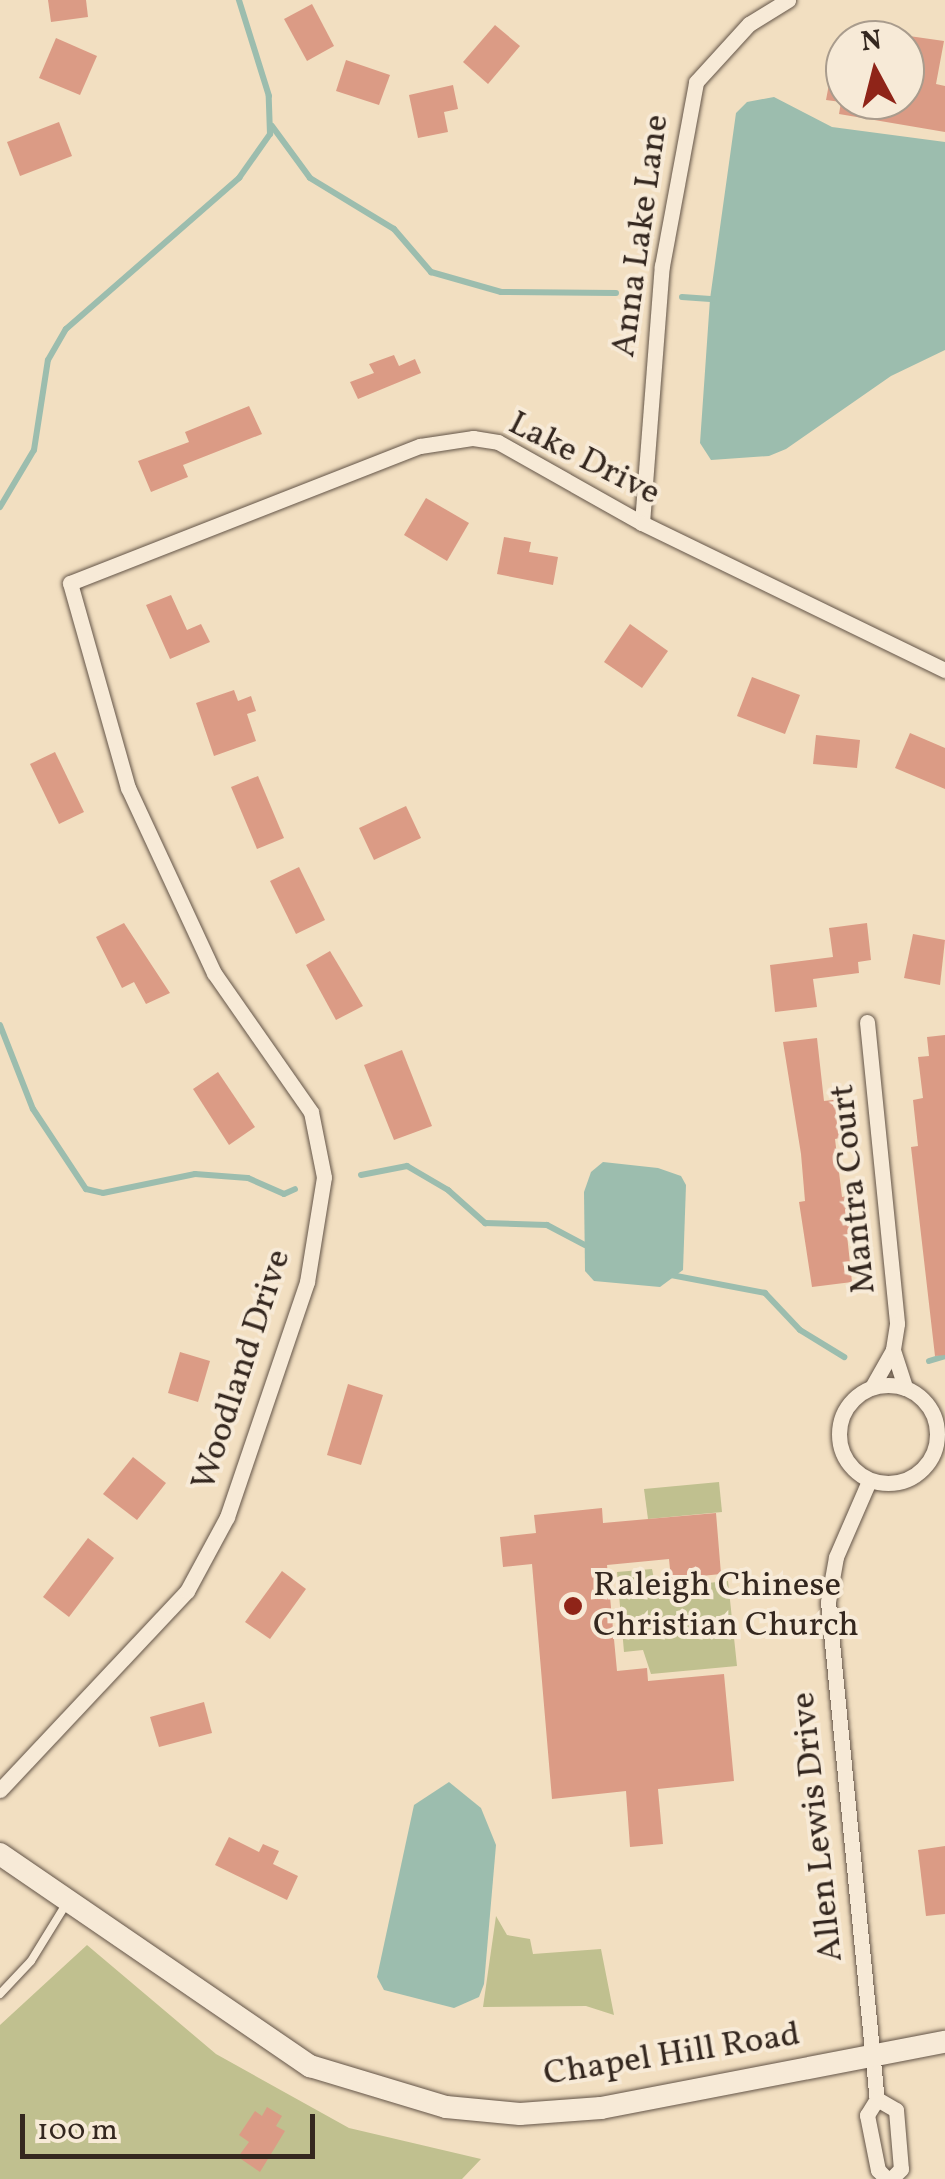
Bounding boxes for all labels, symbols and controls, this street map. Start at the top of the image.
north arrow [825,20,925,120]
text: N [859,21,884,62]
street label: Anna Lake Lane [603,112,679,360]
street label: Lake Drive [501,403,667,515]
street label: Mantra Court [822,1082,886,1296]
street label: Woodland Drive [183,1244,301,1496]
place label: Raleigh Chinese Christian Church [593,1565,859,1647]
marker: Raleigh Chinese Christian Church [562,1595,584,1617]
street label: Allen Lewis Drive [783,1690,853,1964]
street label: Chapel Hill Road [541,2014,803,2096]
scale bar [25,2094,320,2156]
text: 100 m [37,2110,118,2152]

